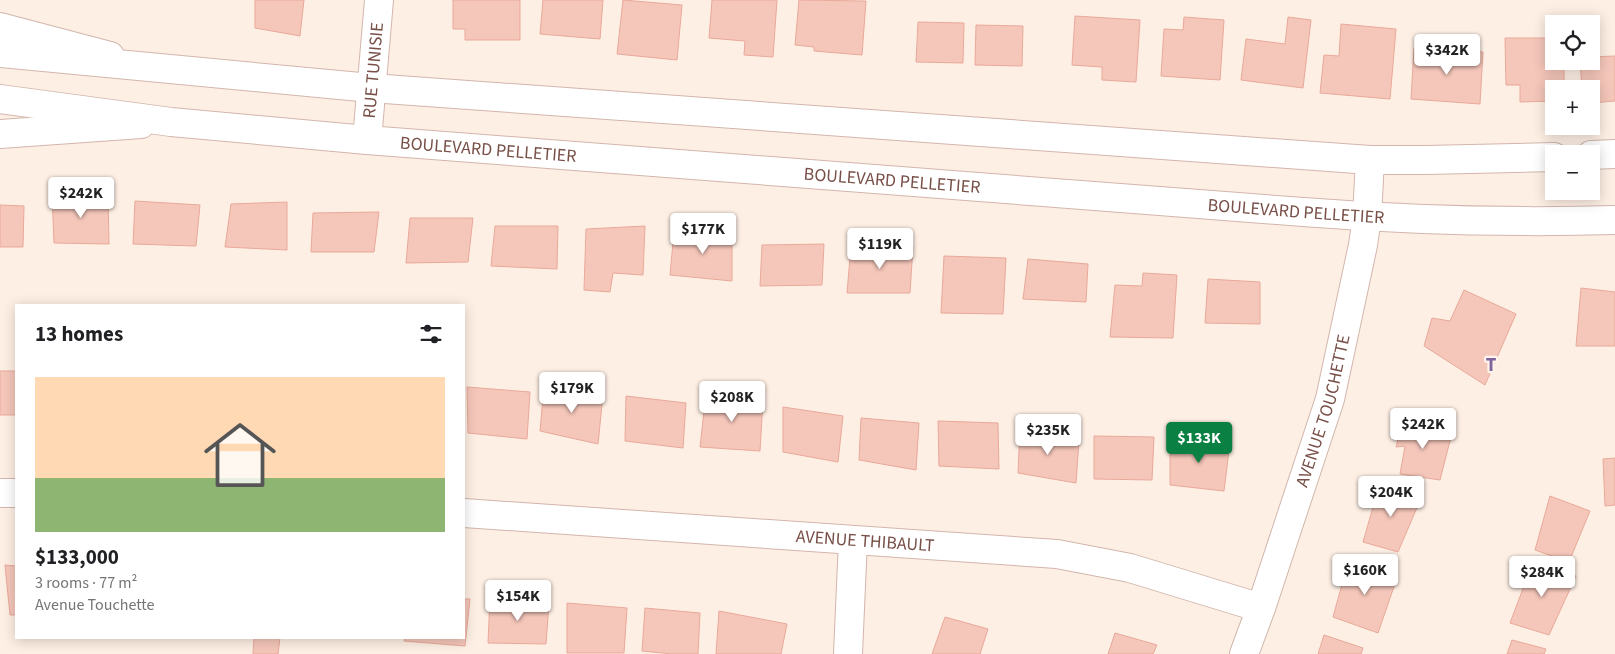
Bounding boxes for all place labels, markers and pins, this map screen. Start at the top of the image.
pin: $342K [1412,34,1482,76]
pin: $242K [46,176,116,219]
pin: $177K [668,212,738,255]
pin: $119K [845,228,915,270]
pin: $179K [537,372,607,414]
pin: $208K [697,380,767,423]
pin: $242K [1388,408,1458,450]
pin: $235K [1013,414,1083,456]
pin: $133K [1164,422,1234,464]
pin: $204K [1356,476,1426,518]
pin: $160K [1330,554,1400,596]
pin: $284K [1507,556,1577,598]
pin: $154K [483,580,553,622]

